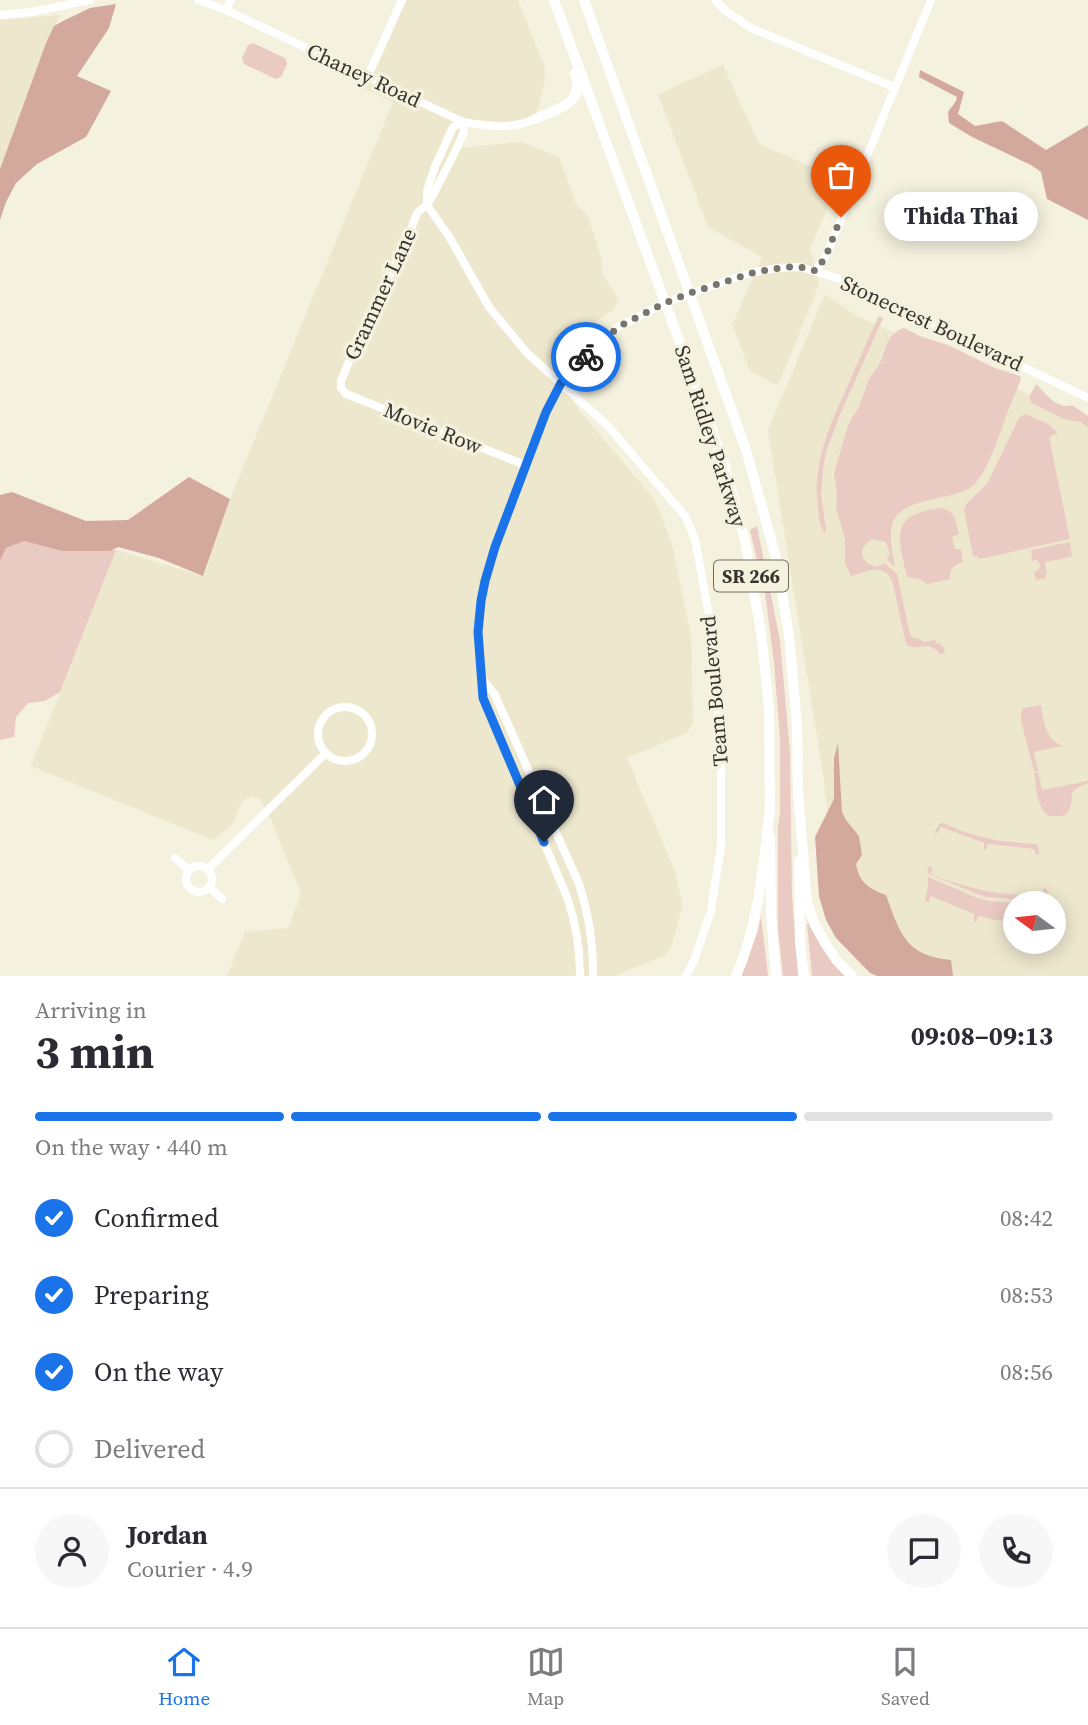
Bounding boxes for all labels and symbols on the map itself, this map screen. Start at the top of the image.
street label: Chaney Road [302,36,426,114]
pin [811,145,871,217]
callout: Thida Thai [883,192,1037,242]
street label: Grammer Lane [337,223,423,365]
street label: Stonecrest Boulevard [836,268,1028,378]
courier [551,322,621,392]
street label: Sam Ridley Parkway [668,341,754,531]
street label: Movie Row [380,395,486,461]
road number: SR 266 [714,561,788,592]
street label: Team Boulevard [693,614,735,768]
pin [514,770,574,842]
north arrow [1003,891,1066,954]

